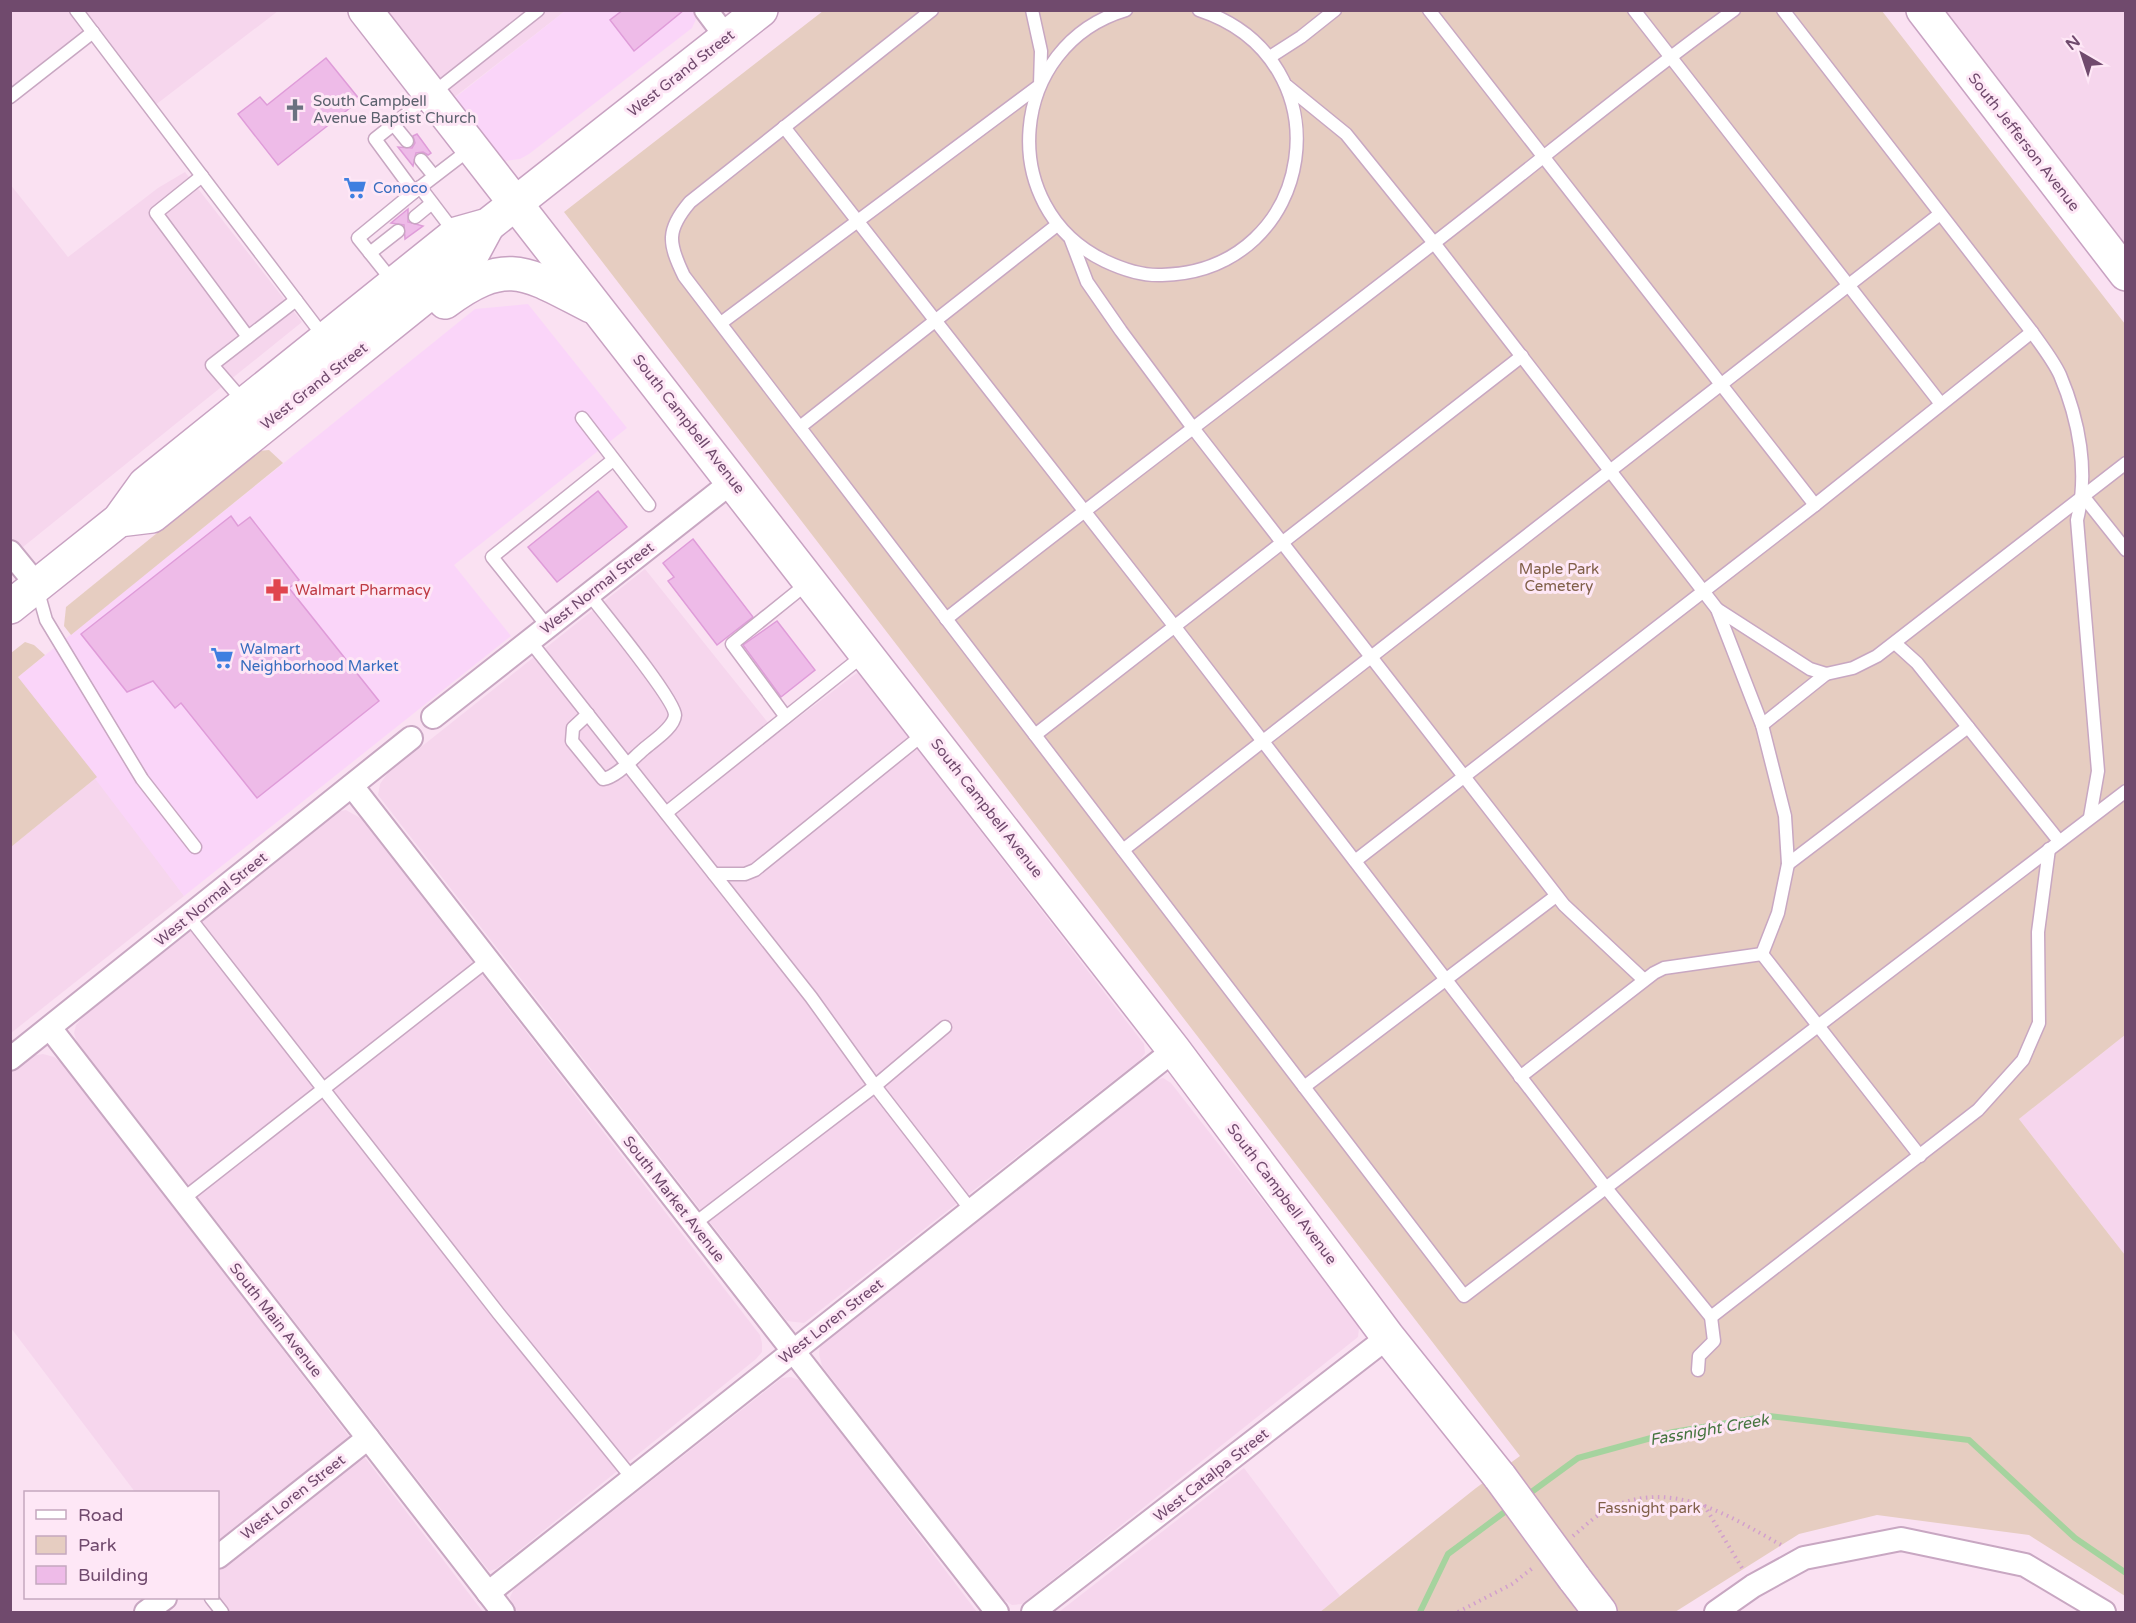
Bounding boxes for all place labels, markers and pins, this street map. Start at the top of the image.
place label: South Campbell Avenue Baptist Church [313,92,476,127]
church icon: South Campbell Avenue Baptist Church [282,97,308,123]
supermarket icon: Conoco [342,175,368,201]
place label: Conoco [373,179,428,197]
pharmacy icon: Walmart Pharmacy [264,577,290,603]
place label: Walmart Pharmacy [295,581,431,599]
place label: Walmart Neighborhood Market [240,640,399,675]
supermarket icon: Walmart Neighborhood Market [209,645,235,671]

